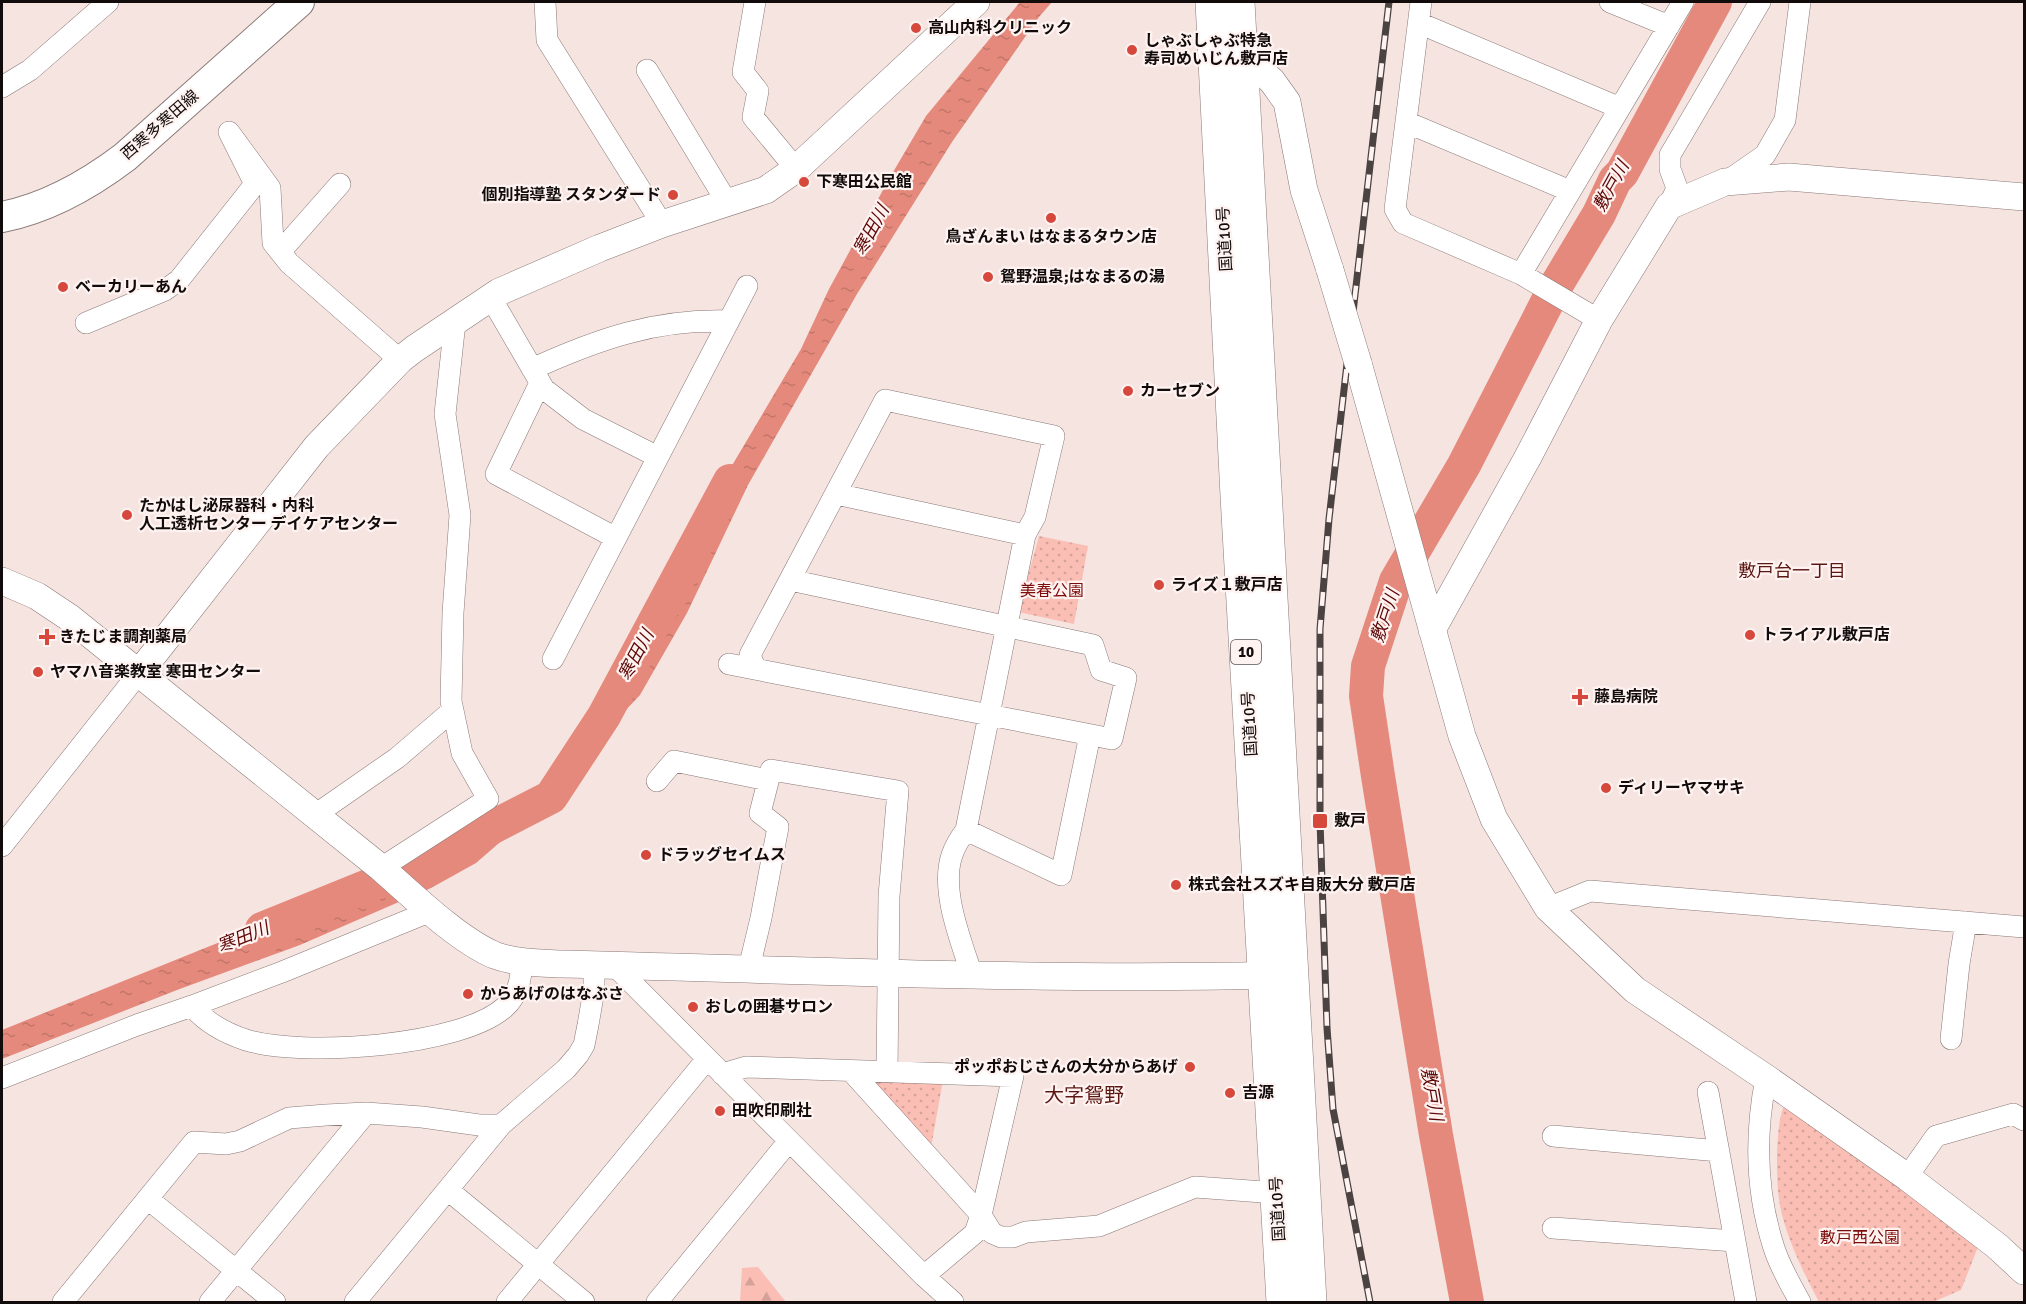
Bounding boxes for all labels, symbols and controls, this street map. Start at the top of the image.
place label: 高山内科クリニック [928,18,1072,38]
marker: 高山内科クリニック [909,21,923,35]
place label: しゃぶしゃぶ特急 寿司めいじん敷戸店 [1144,31,1288,69]
marker: しゃぶしゃぶ特急 寿司めいじん敷戸店 [1125,43,1139,57]
street label: 西寒多寒田線 [117,86,203,164]
water label: 敷戸川 [1588,155,1635,215]
place label: 下寒田公民館 [816,172,912,192]
marker: 下寒田公民館 [797,175,811,189]
place label: 個別指導塾 スタンダード [481,185,661,205]
marker: 個別指導塾 スタンダード [666,188,680,202]
water label: 寒田川 [848,199,895,259]
street label: 国道10号 [1213,206,1237,272]
marker: 鳥ざんまい はなまるタウン店 [1044,211,1058,225]
place label: 鳥ざんまい はなまるタウン店 [945,227,1157,247]
place label: 鴛野温泉;はなまるの湯 [1000,267,1165,287]
marker: 鴛野温泉;はなまるの湯 [981,270,995,284]
place label: ベーカリーあん [75,277,187,297]
marker: ベーカリーあん [56,280,70,294]
place label: カーセブン [1140,381,1220,401]
marker: カーセブン [1121,384,1135,398]
place label: たかはし泌尿器科・内科 人工透析センター デイケアセンター [139,496,398,534]
marker: たかはし泌尿器科・内科 人工透析センター デイケアセンター [120,508,134,522]
district label: 敷戸台一丁目 [1738,560,1846,582]
place label: ライズ１敷戸店 [1171,575,1283,595]
marker: ライズ１敷戸店 [1152,578,1166,592]
park label: 美春公園 [1020,581,1084,601]
water label: 敷戸川 [1366,585,1404,645]
water label: 寒田川 [614,624,659,684]
place label: トライアル敷戸店 [1762,625,1890,645]
place label: きたじま調剤薬局 [59,627,187,647]
marker: トライアル敷戸店 [1743,628,1757,642]
marker: きたじま調剤薬局 [40,630,54,644]
road number: 10 [1231,640,1261,664]
place label: ヤマハ音楽教室 寒田センター [50,662,262,682]
marker: ヤマハ音楽教室 寒田センター [31,665,45,679]
place label: 藤島病院 [1594,687,1658,707]
marker: 藤島病院 [1571,688,1589,706]
street label: 国道10号 [1238,691,1262,757]
place label: ディリーヤマサキ [1618,778,1745,798]
marker: ディリーヤマサキ [1599,781,1613,795]
place label: 敷戸 [1334,811,1366,831]
marker: 敷戸 [1311,812,1329,830]
place label: ドラッグセイムス [658,845,786,865]
marker: ドラッグセイムス [639,848,653,862]
place label: 株式会社スズキ自販大分 敷戸店 [1188,875,1416,895]
marker: 株式会社スズキ自販大分 敷戸店 [1169,878,1183,892]
water label: 寒田川 [214,916,274,957]
place label: からあげのはなぶさ [480,984,624,1004]
marker: からあげのはなぶさ [461,987,475,1001]
place label: おしの囲碁サロン [705,997,833,1017]
marker: おしの囲碁サロン [686,1000,700,1014]
place label: ポッポおじさんの大分からあげ [954,1057,1178,1077]
marker: ポッポおじさんの大分からあげ [1183,1060,1197,1074]
water label: 敷戸川 [1416,1066,1448,1124]
district label: 大字鴛野 [1044,1083,1124,1108]
place label: 吉源 [1242,1083,1274,1103]
marker: 吉源 [1223,1086,1237,1100]
place label: 田吹印刷社 [732,1101,812,1121]
marker: 田吹印刷社 [713,1104,727,1118]
street label: 国道10号 [1266,1176,1290,1242]
park label: 敷戸西公園 [1820,1228,1900,1248]

